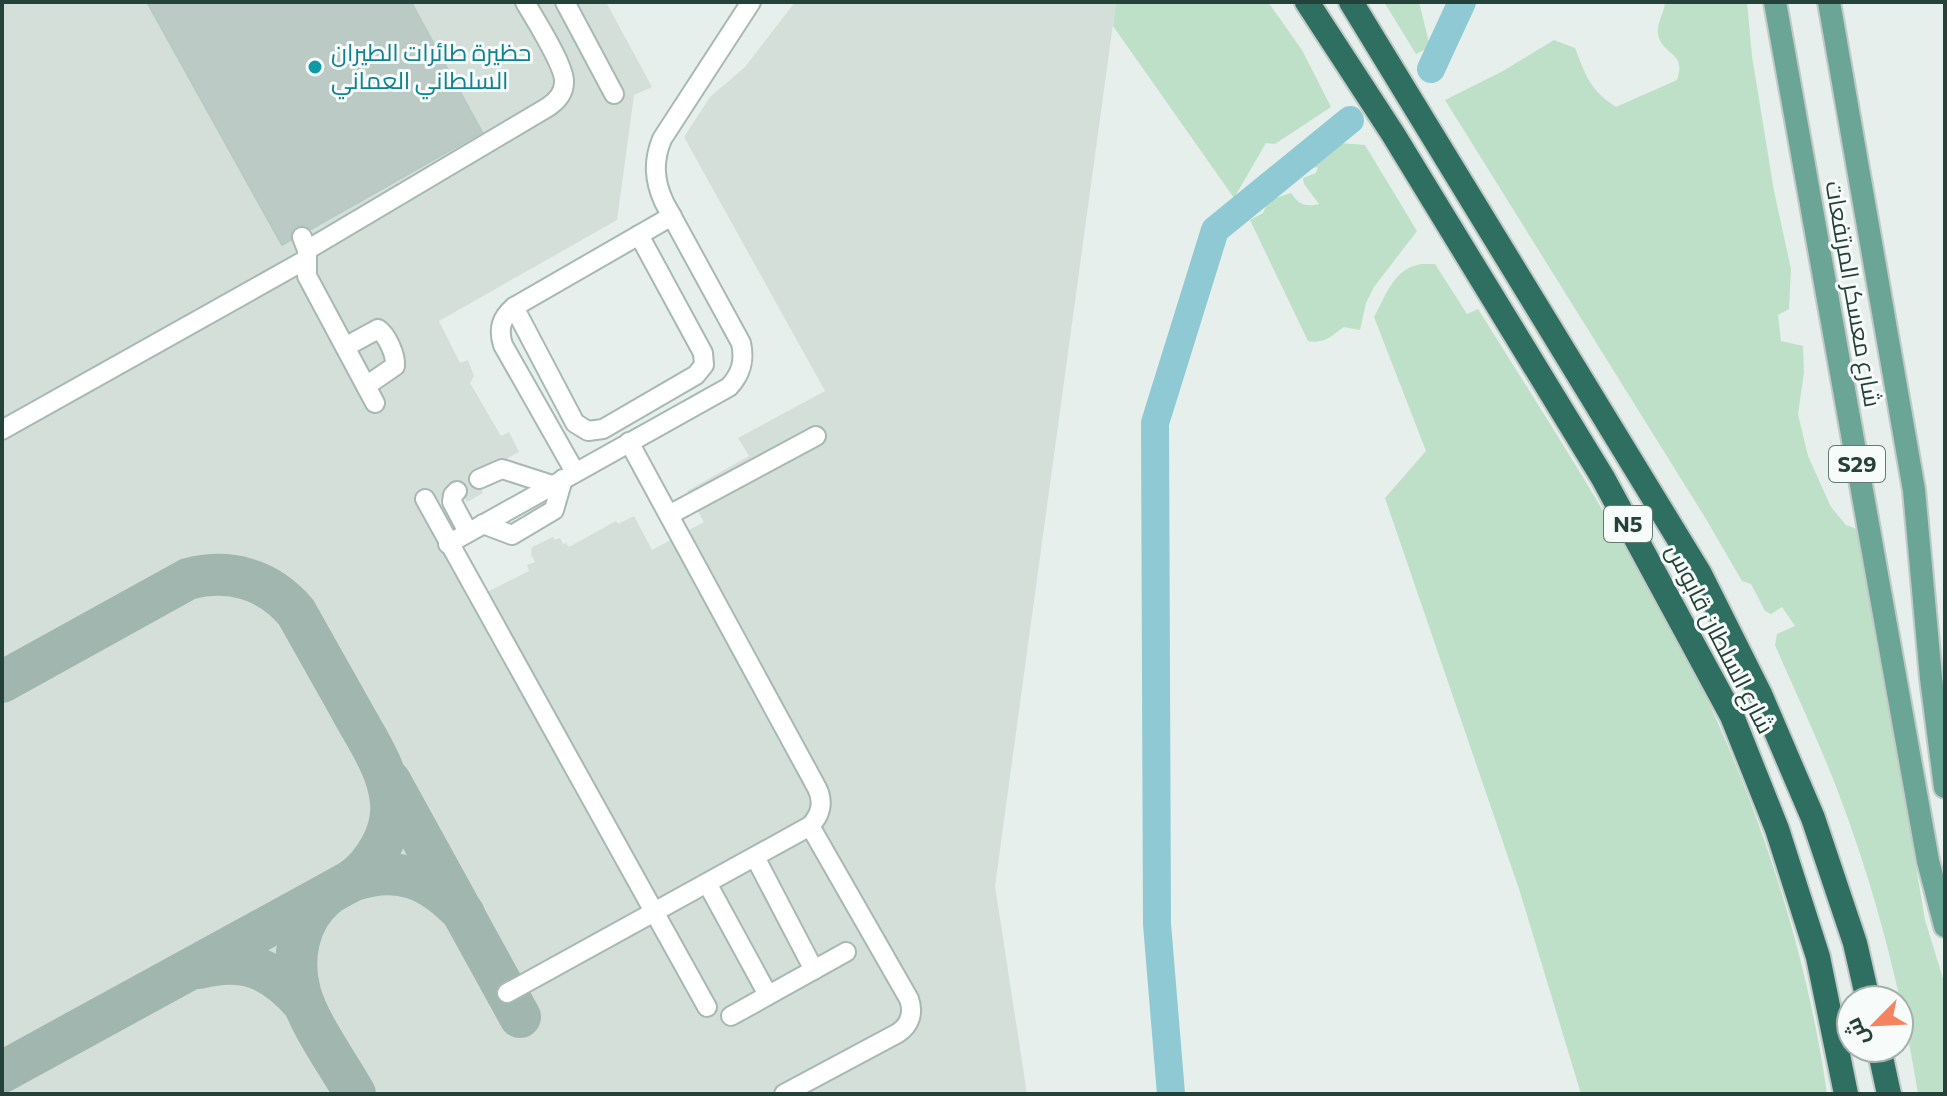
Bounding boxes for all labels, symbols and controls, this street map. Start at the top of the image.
place label: حظيرة طائرات الطيران السلطاني العماني [331,37,531,100]
marker: حظيرة طائرات الطيران السلطاني العماني [306,58,324,76]
street label: شارع معسكر المرتفعات [1817,178,1889,410]
road number: S29 [1829,446,1885,482]
road number: N5 [1604,506,1652,542]
street label: شارع السلطان قابوس [1658,539,1782,739]
north arrow [1835,984,1915,1064]
text: ش [1838,1014,1875,1051]

